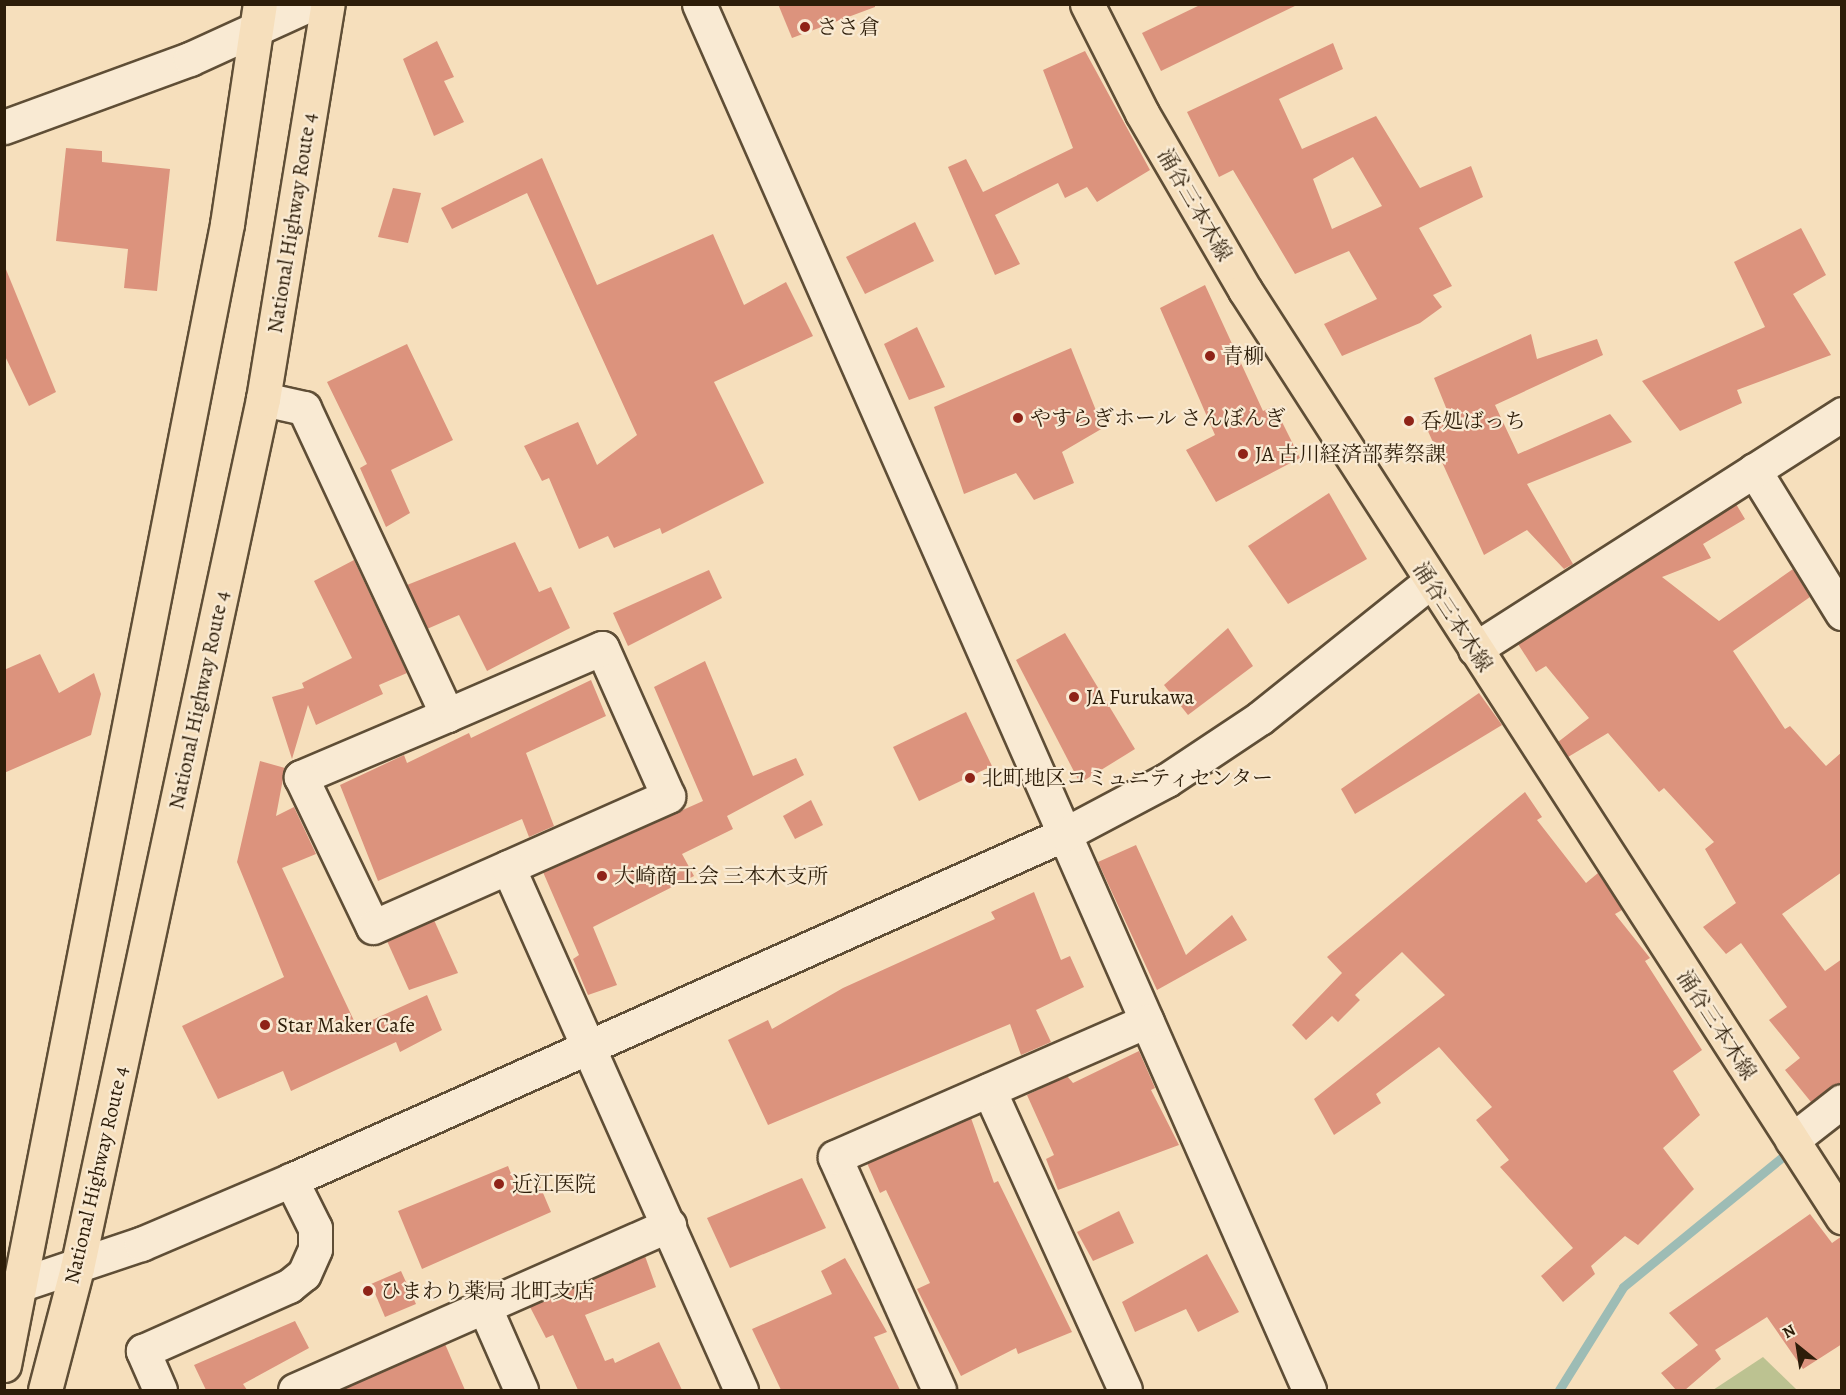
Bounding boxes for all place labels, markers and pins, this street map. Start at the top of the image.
place label: ささ倉 [817,14,880,40]
marker: ささ倉 [798,20,812,34]
place label: 青柳 [1222,343,1264,369]
marker: 青柳 [1203,349,1217,363]
place label: やすらぎホール さんぼんぎ [1030,405,1286,431]
place label: 呑処ばっち [1421,408,1526,434]
marker: やすらぎホール さんぼんぎ [1011,411,1025,425]
marker: 呑処ばっち [1402,414,1416,428]
place label: JA 古川経済部葬祭課 [1255,441,1446,467]
marker: JA 古川経済部葬祭課 [1236,447,1250,461]
place label: JA Furukawa [1086,684,1194,710]
marker: JA Furukawa [1067,690,1081,704]
place label: 北町地区コミュニティセンター [982,765,1276,791]
marker: 北町地区コミュニティセンター [963,771,977,785]
place label: 大崎商工会 三本木支所 [614,863,828,889]
marker: 大崎商工会 三本木支所 [595,869,609,883]
place label: Star Maker Cafe [277,1012,415,1038]
marker: Star Maker Cafe [258,1018,272,1032]
place label: 近江医院 [512,1171,596,1197]
marker: 近江医院 [490,1175,508,1193]
place label: ひまわり薬局 北町支店 [380,1278,594,1304]
marker: ひまわり薬局 北町支店 [361,1284,375,1298]

